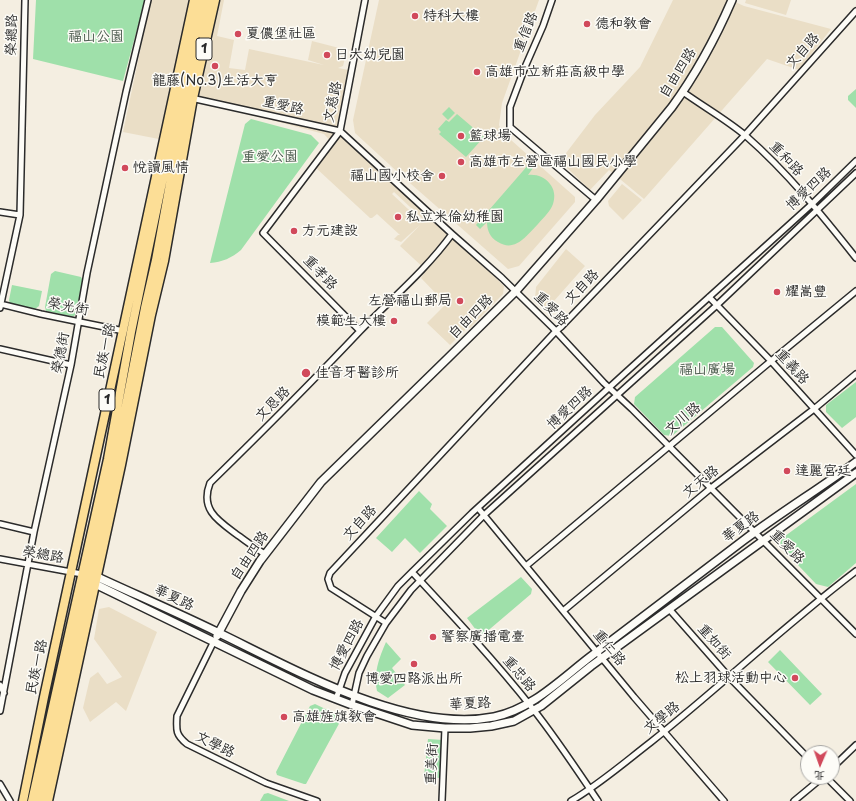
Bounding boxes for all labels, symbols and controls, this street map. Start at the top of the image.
place label: 特科大樓 [423,8,479,24]
street label: 重信路 [510,9,542,55]
marker: 特科大樓 [410,11,420,21]
street label: 榮總路 [3,14,21,56]
place label: 德和教會 [595,16,651,32]
marker: 德和教會 [582,19,592,29]
place label: 夏儂堡社區 [246,26,316,42]
park label: 福山公園 [68,29,124,45]
marker: 夏儂堡社區 [233,29,243,39]
street label: 文自路 [783,30,823,72]
road number: 1 [196,38,212,60]
street label: 自由四路 [656,45,700,101]
place label: 日大幼兒園 [335,47,405,63]
marker: 日大幼兒園 [322,50,332,60]
marker: 龍藤(No.3)生活大亨 [210,61,220,71]
place label: 高雄市立新莊高級中學 [485,64,625,80]
marker: 高雄市立新莊高級中學 [472,67,482,77]
place label: 龍藤(No.3)生活大亨 [152,73,278,89]
street label: 文慈路 [320,80,346,124]
street label: 重愛路 [261,93,305,119]
place label: 籃球場 [469,128,511,144]
marker: 籃球場 [456,131,466,141]
street label: 重和路 [765,138,807,180]
park label: 重愛公園 [242,149,298,165]
place label: 高雄市左營區福山國民小學 [469,154,637,170]
marker: 高雄市左營區福山國民小學 [456,157,466,167]
place label: 悅讀風情 [133,160,189,176]
marker: 悅讀風情 [120,163,130,173]
street label: 博愛四路 [783,164,835,214]
place label: 福山國小校舍 [350,168,434,184]
marker: 福山國小校舍 [437,171,447,181]
place label: 私立米倫幼稚園 [406,209,504,225]
marker: 私立米倫幼稚園 [393,212,403,222]
place label: 方元建設 [302,223,358,239]
marker: 方元建設 [289,226,299,236]
street label: 重孝路 [299,252,341,294]
street label: 文自路 [561,266,603,308]
place label: 耀嵩豐 [785,284,827,300]
marker: 耀嵩豐 [772,287,782,297]
street label: 重愛路 [530,288,572,330]
street label: 自由四路 [445,291,497,343]
place label: 左營福山郵局 [368,293,452,309]
street label: 榮光街 [46,295,90,319]
marker: 左營福山郵局 [455,296,465,306]
place label: 模範生大樓 [316,313,386,329]
marker: 模範生大樓 [389,316,399,326]
street label: 民族一路 [91,322,119,380]
street label: 榮德街 [49,331,73,375]
street label: 重義路 [772,346,812,388]
park label: 福山廣場 [679,362,735,378]
place label: 佳音牙醫診所 [315,365,399,381]
marker: 佳音牙醫診所 [300,367,312,379]
street label: 文恩路 [252,383,294,425]
street label: 博愛四路 [544,383,596,433]
road number: 1 [99,389,115,411]
street label: 文川路 [662,399,704,439]
street label: 文天路 [679,462,723,502]
place label: 達麗宮廷 [795,463,851,479]
marker: 達麗宮廷 [782,466,792,476]
street label: 文自路 [340,502,380,544]
street label: 華夏路 [719,508,763,546]
street label: 重愛路 [766,526,808,568]
street label: 自由四路 [227,528,273,584]
street label: 榮總路 [21,543,65,567]
street label: 華夏路 [151,582,197,614]
street label: 博愛四路 [326,616,368,674]
street label: 重如街 [694,621,734,663]
street label: 重仁路 [589,626,629,670]
place label: 警察廣播電臺 [441,629,525,645]
marker: 警察廣播電臺 [428,632,438,642]
street label: 民族一路 [23,638,51,696]
street label: 重忠路 [499,653,539,695]
marker: 博愛四路派出所 [409,659,419,669]
place label: 松上羽球活動中心 [675,670,787,686]
place label: 博愛四路派出所 [365,671,463,687]
marker: 松上羽球活動中心 [790,673,800,683]
street label: 華夏路 [449,695,491,713]
street label: 文學路 [640,698,684,738]
place label: 高雄旌旗教會 [292,709,376,725]
marker: 高雄旌旗教會 [279,712,289,722]
street label: 文學路 [192,728,238,762]
street label: 重美街 [423,743,441,785]
north arrow [800,745,840,785]
text: 北 [814,768,825,785]

